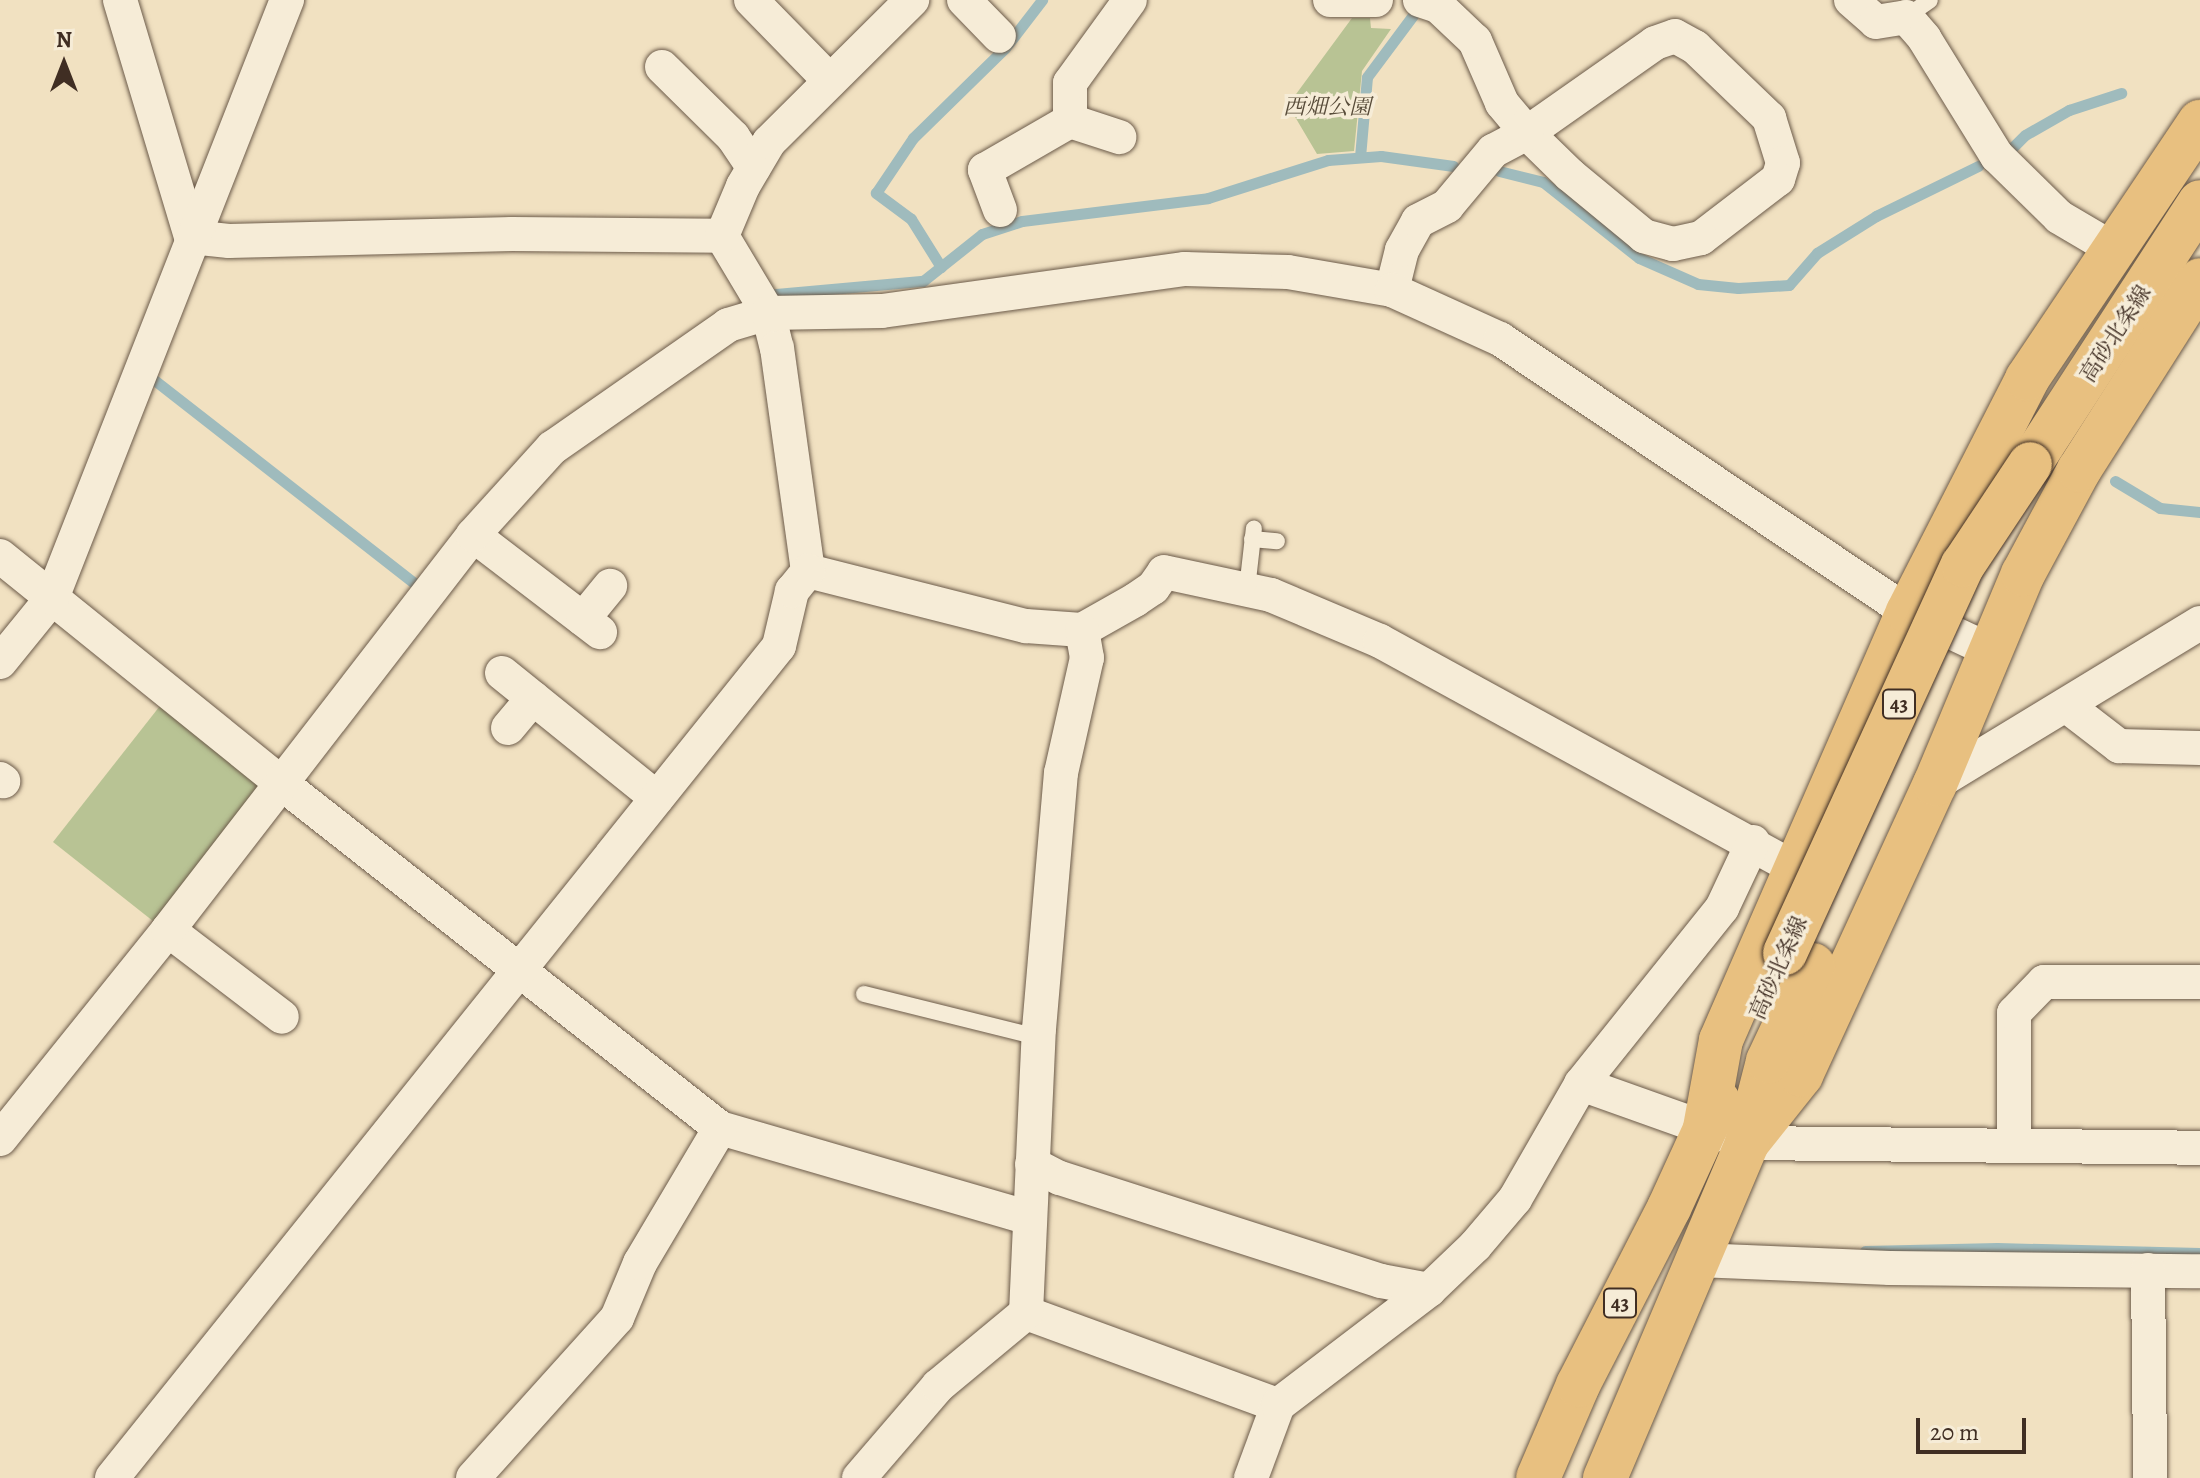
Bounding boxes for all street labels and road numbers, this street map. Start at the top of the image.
street label: 高砂北条線 [2075,281,2157,387]
road number: 43 [1881,688,1917,720]
street label: 高砂北条線 [1745,912,1813,1024]
road number: 43 [1602,1287,1638,1319]

